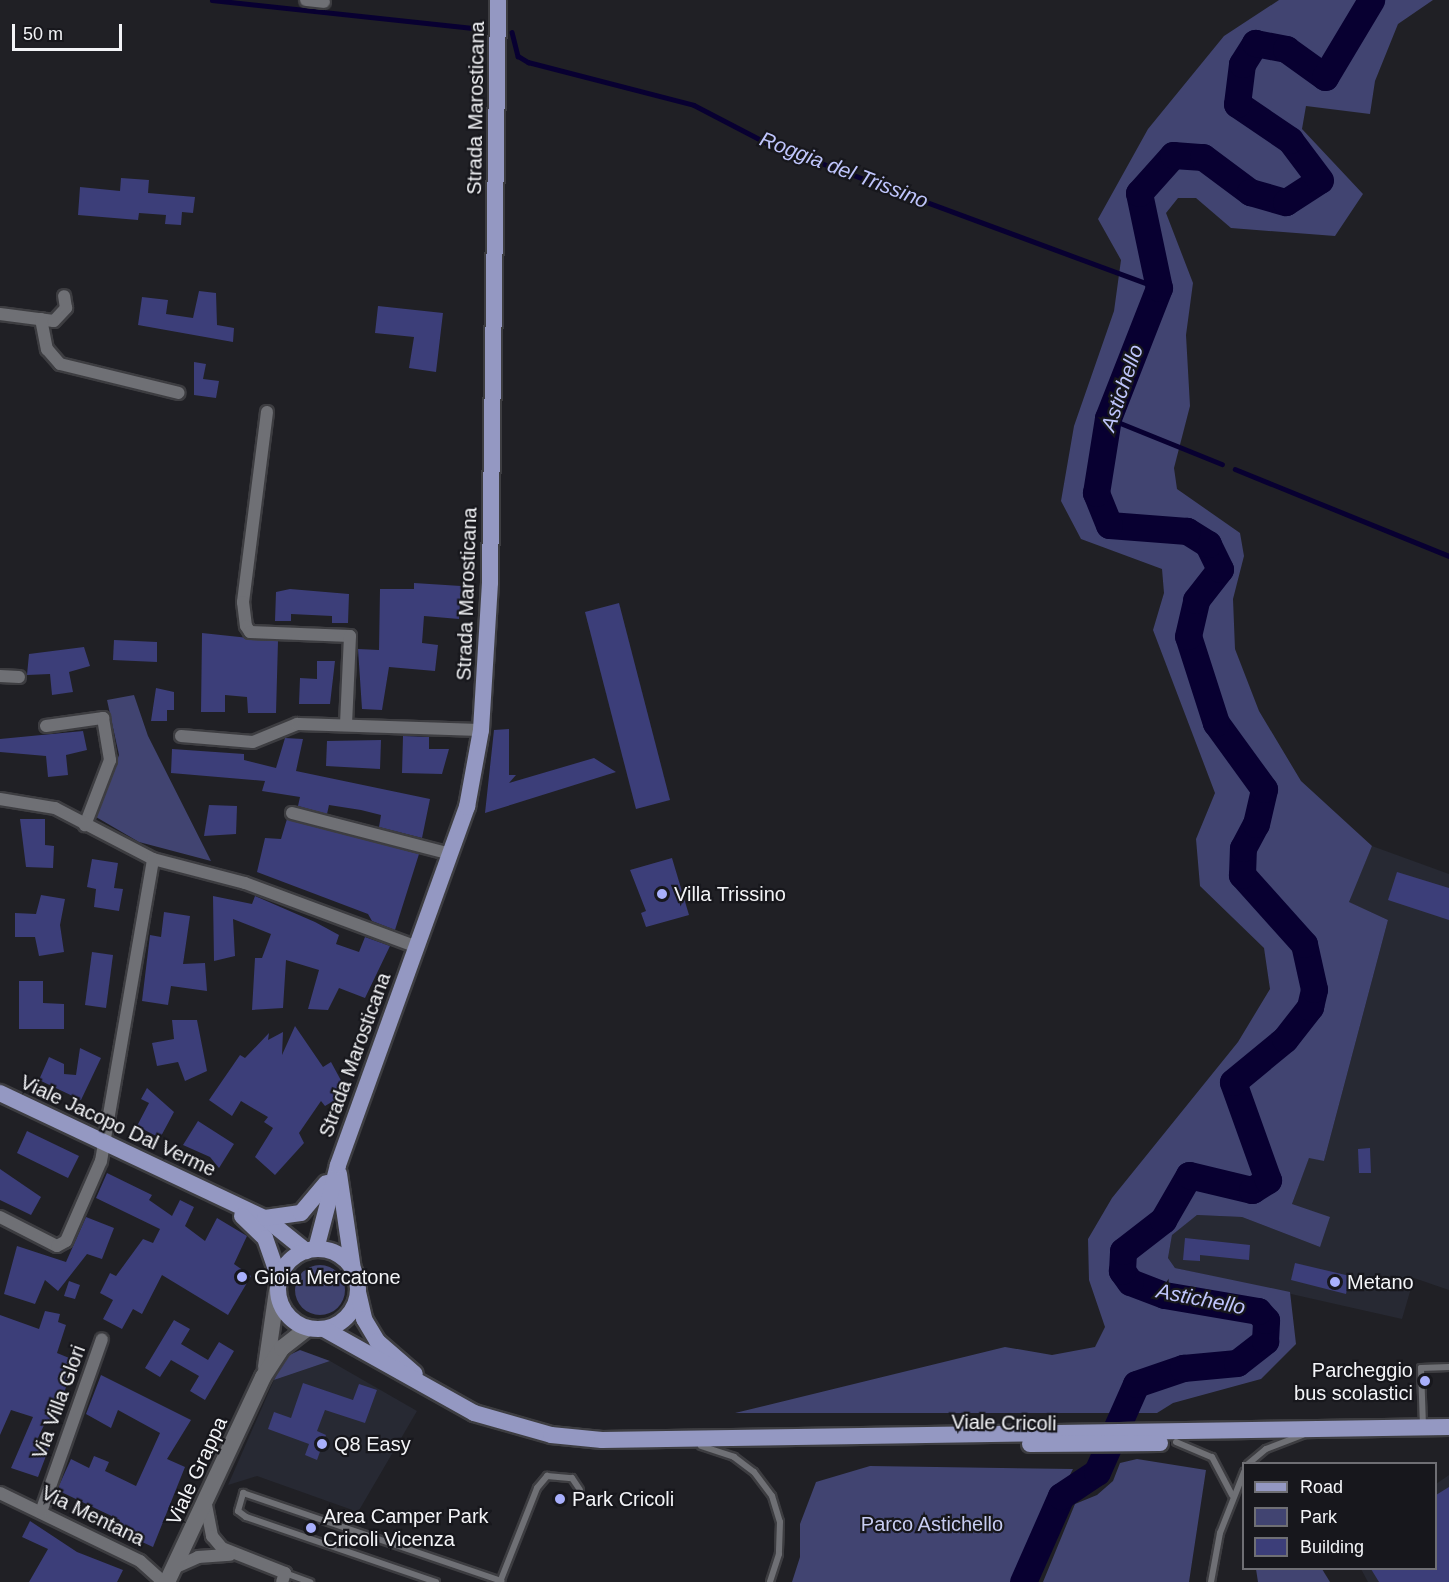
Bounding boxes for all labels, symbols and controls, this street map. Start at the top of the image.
scale bar [15,12,124,50]
street label: Strada Marosticana [462,21,490,195]
text: 50 m [23,24,63,44]
water label: Roggia del Trissino [756,126,932,214]
water label: Astichello [1095,341,1149,435]
street label: Strada Marosticana [452,507,482,681]
place label: Villa Trissino [674,882,786,906]
marker: Villa Trissino [655,887,669,901]
street label: Strada Marosticana [314,969,396,1141]
street label: Viale Jacopo Dal Verme [16,1070,220,1182]
place label: Gioia Mercatone [254,1265,401,1289]
marker: Gioia Mercatone [235,1270,249,1284]
place label: Metano [1347,1270,1414,1294]
marker: Metano [1328,1275,1342,1289]
water label: Astichello [1154,1278,1248,1320]
street label: Via Villa Glori [27,1342,91,1462]
place label: Parcheggio bus scolastici [1294,1358,1413,1405]
marker: Parcheggio bus scolastici [1418,1374,1432,1388]
street label: Viale Cricoli [951,1410,1057,1436]
street label: Viale Grappa [162,1413,232,1529]
place label: Q8 Easy [334,1432,411,1456]
marker: Q8 Easy [315,1437,329,1451]
legend [1242,1462,1437,1570]
text: Road [1300,1477,1343,1497]
street label: Via Mentana [37,1481,149,1551]
place label: Park Cricoli [572,1487,674,1511]
marker: Park Cricoli [553,1492,567,1506]
place label: Area Camper Park Cricoli Vicenza [323,1504,489,1551]
text: Park [1300,1507,1337,1527]
park label: Parco Astichello [860,1512,1004,1536]
marker: Area Camper Park Cricoli Vicenza [304,1521,318,1535]
text: Building [1300,1537,1364,1557]

